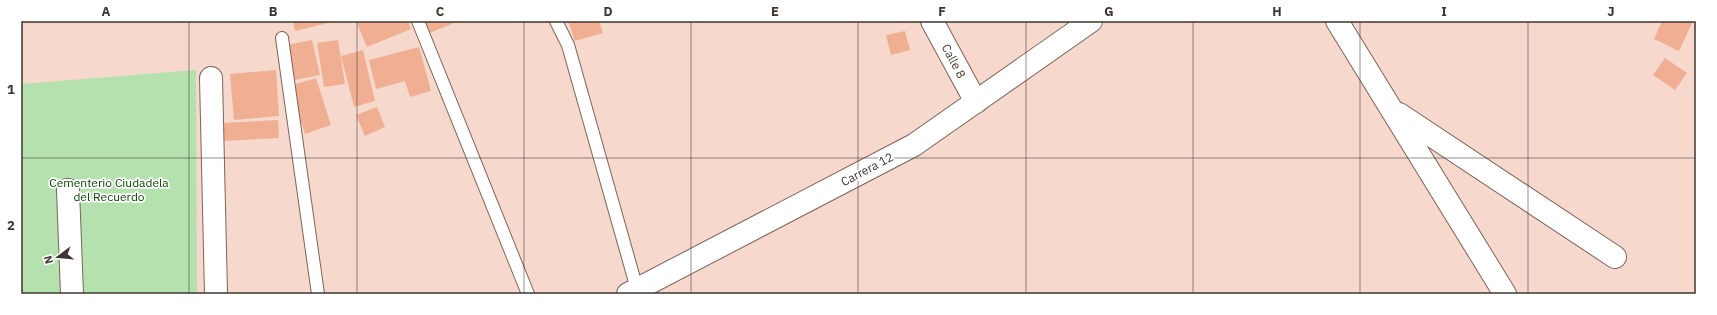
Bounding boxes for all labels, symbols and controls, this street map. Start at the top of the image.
text: A [102,3,111,20]
text: B [269,3,278,20]
text: C [436,3,445,20]
text: D [603,3,613,20]
text: E [771,3,779,20]
text: F [938,3,946,20]
text: G [1104,3,1114,20]
text: H [1272,3,1282,20]
text: I [1441,3,1447,20]
text: J [1607,3,1615,20]
street label: Calle 8 [939,41,969,81]
text: 1 [7,81,15,98]
street label: Carrera 12 [838,149,896,189]
park label: Cementerio Ciudadela del Recuerdo [49,175,169,204]
text: 2 [7,217,15,234]
north arrow [38,237,78,277]
text: N [41,254,56,266]

